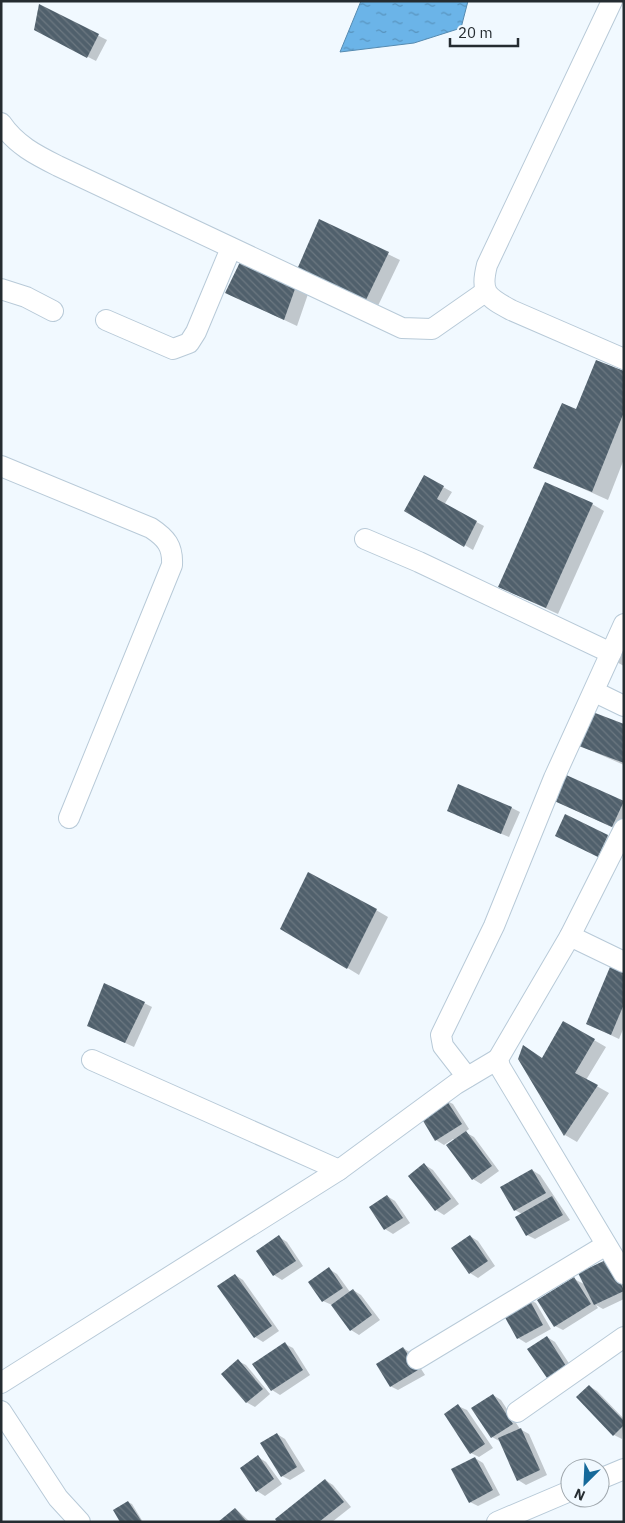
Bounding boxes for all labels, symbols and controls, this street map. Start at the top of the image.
scale bar [450,15,518,47]
text: 20 m [458,23,493,42]
north arrow [560,1458,610,1508]
text: N [571,1485,588,1505]

